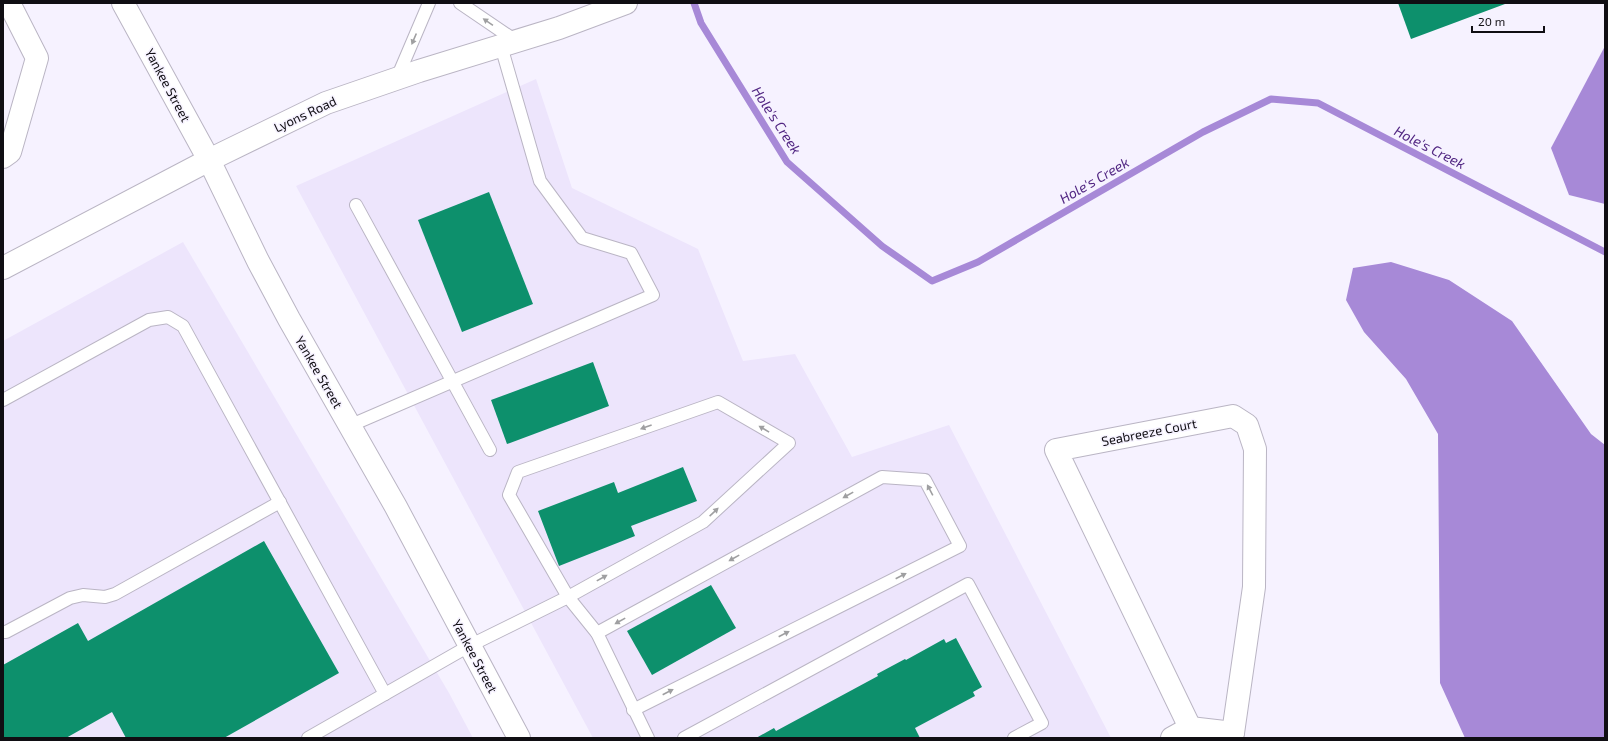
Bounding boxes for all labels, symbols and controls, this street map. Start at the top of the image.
scale bar [1472,8,1544,34]
text: 20 m [1478,14,1505,28]
one-way arrow [483,18,493,26]
one-way arrow [411,33,417,44]
street label: Yankee Street [142,46,194,124]
water label: Hole's Creek [749,83,805,157]
street label: Lyons Road [271,93,339,135]
water label: Hole's Creek [1392,122,1468,172]
water label: Hole's Creek [1056,153,1132,207]
street label: Yankee Street [292,333,346,411]
street label: Seabreeze Court [1100,415,1198,449]
one-way arrow [640,424,652,430]
one-way arrow [758,425,770,432]
one-way arrow [927,484,934,496]
one-way arrow [842,492,854,499]
one-way arrow [709,508,719,517]
one-way arrow [728,555,740,561]
one-way arrow [895,573,906,579]
one-way arrow [597,575,608,582]
street label: Yankee Street [449,617,501,695]
one-way arrow [615,617,626,624]
one-way arrow [779,631,790,637]
one-way arrow [662,689,674,695]

